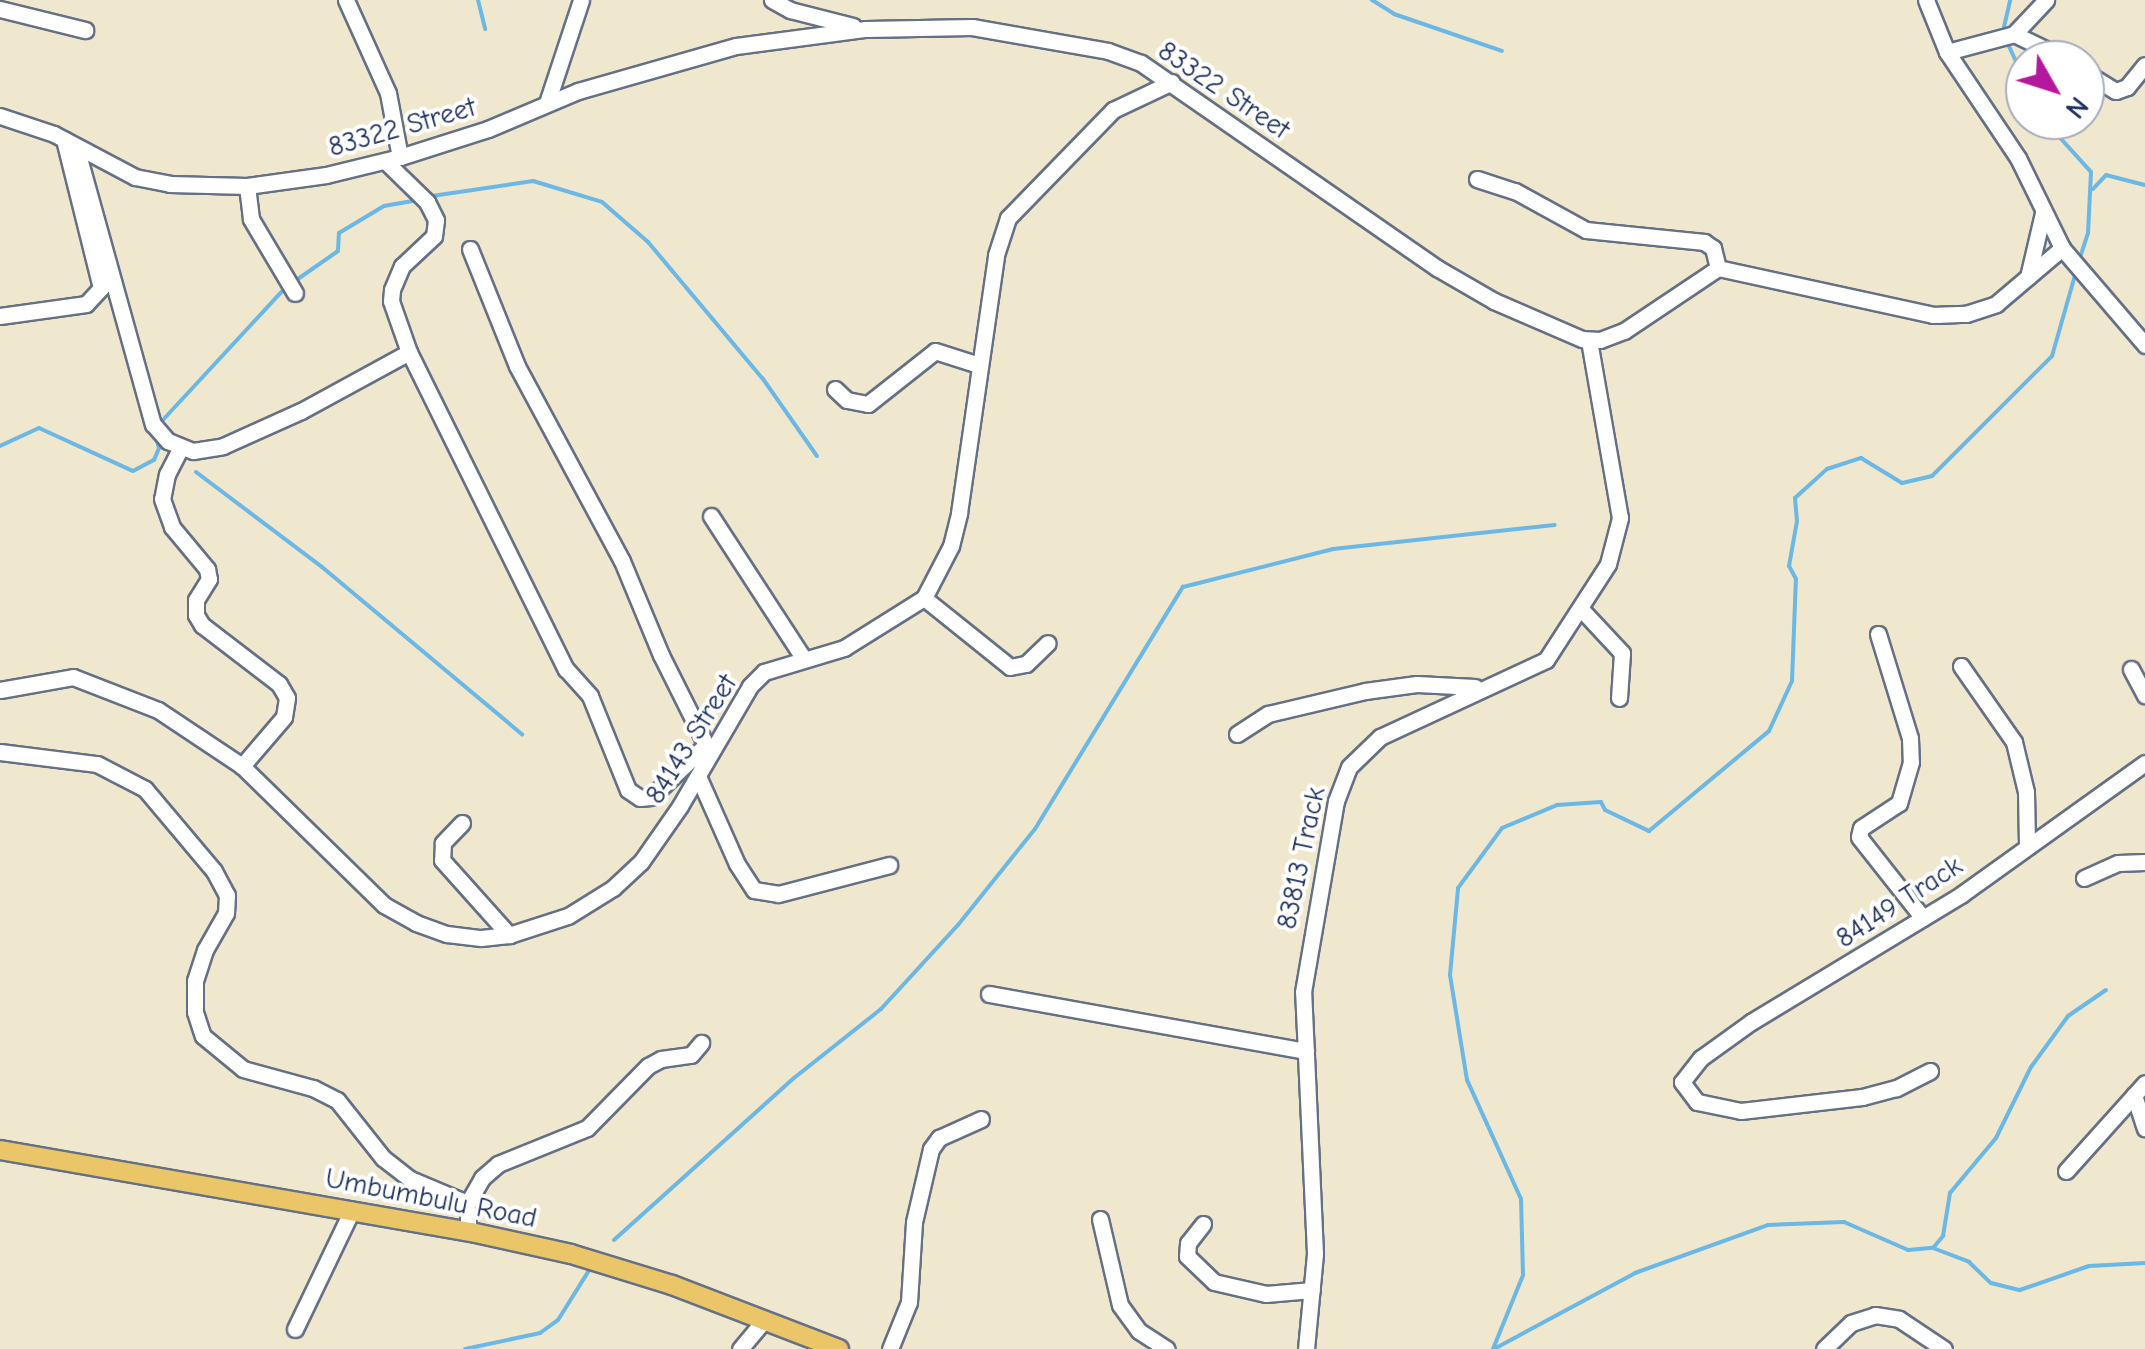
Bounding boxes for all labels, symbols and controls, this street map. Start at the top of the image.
street label: 83322 Street [1152,34,1296,146]
north arrow [2005,40,2105,140]
street label: 83322 Street [325,90,479,164]
text: N [2059,90,2095,125]
street label: 84143 Street [638,668,744,810]
street label: 83813 Track [1270,784,1332,932]
street label: 84149 Track [1830,849,1968,955]
street label: Umbumbulu Road [323,1161,539,1235]

